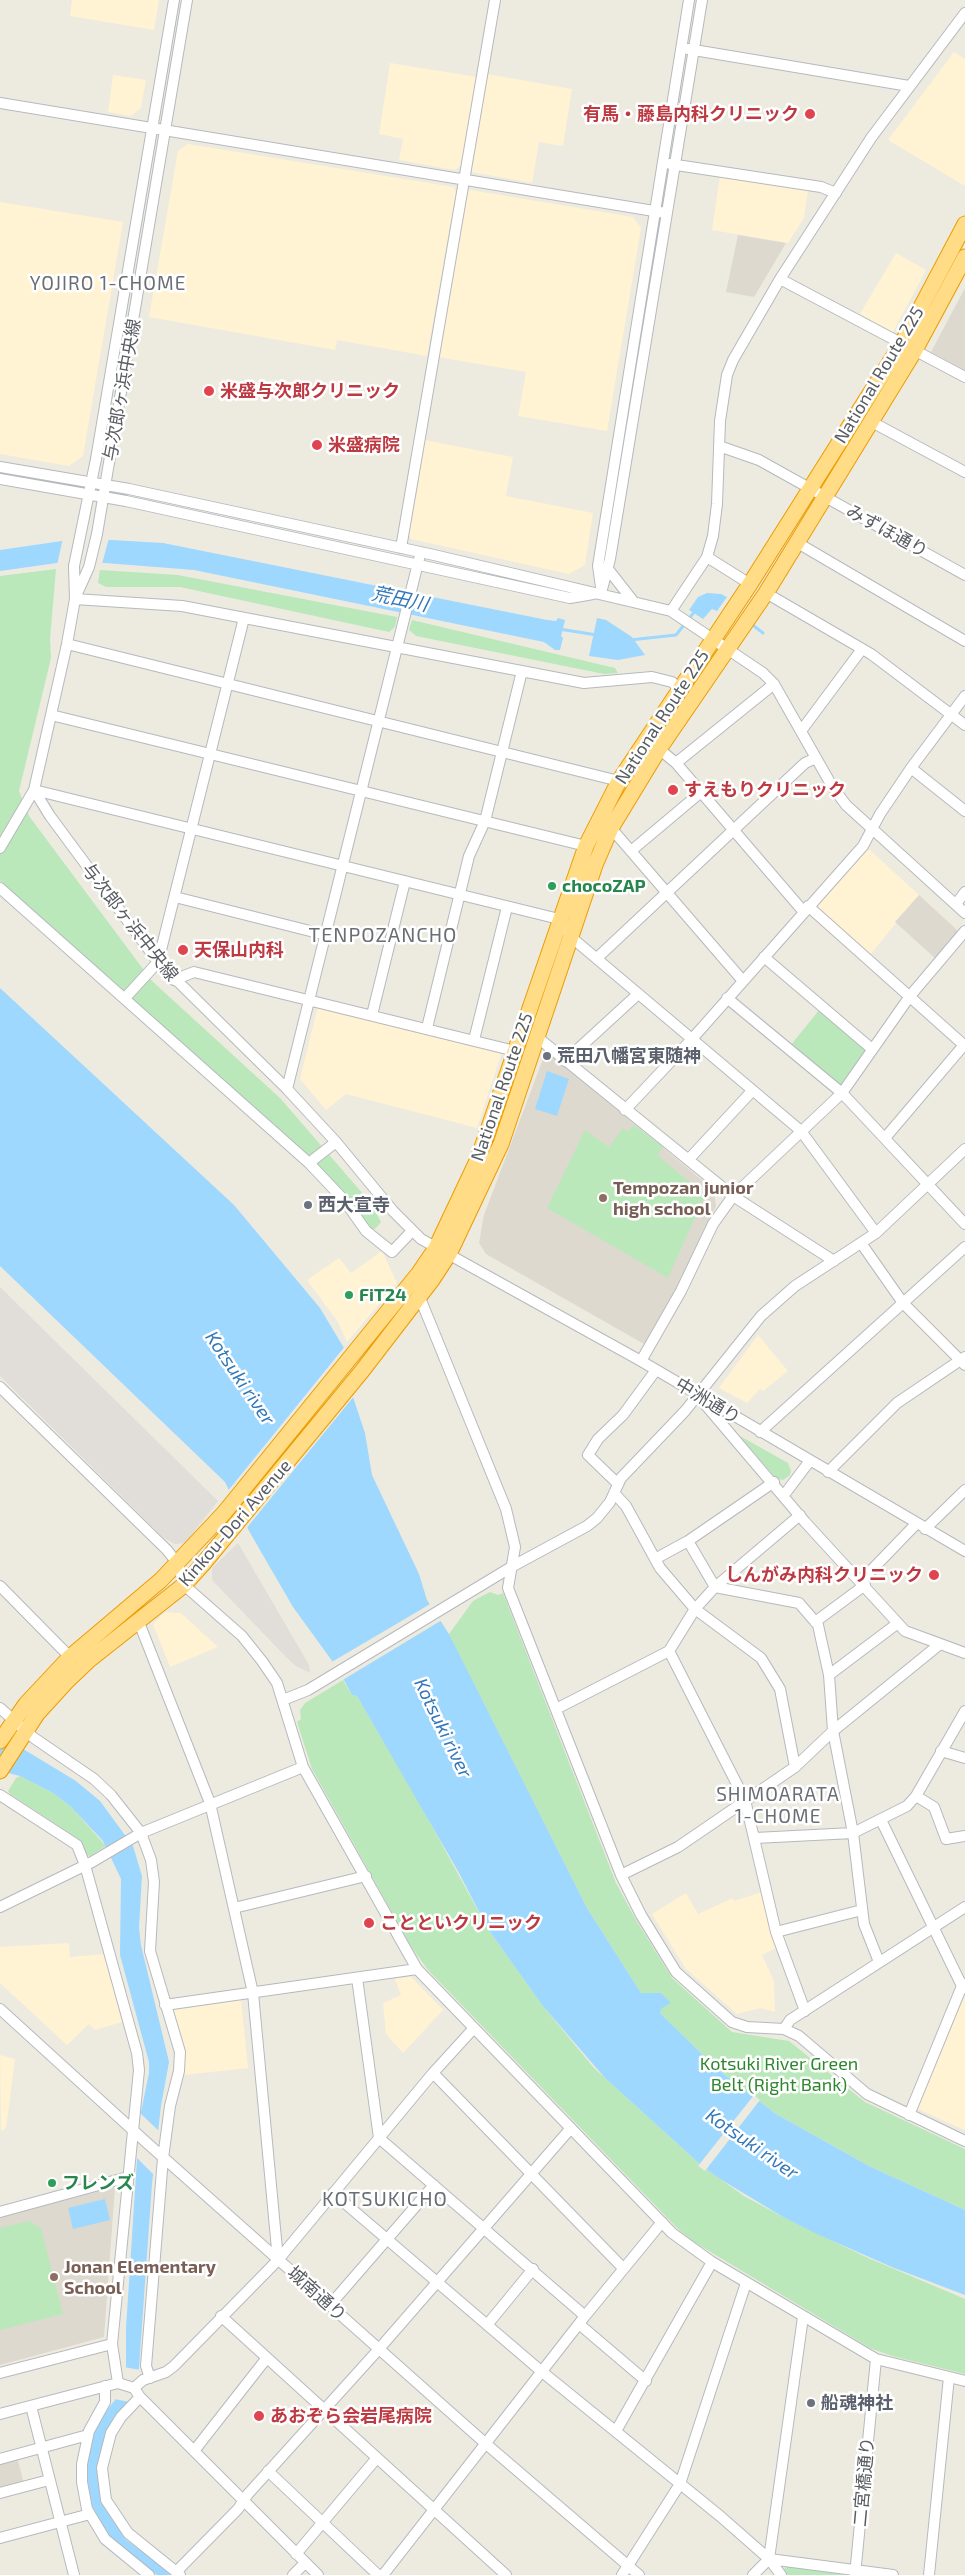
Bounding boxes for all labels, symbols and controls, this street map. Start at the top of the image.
place label: 有馬・藤島内科クリニック [583,103,799,125]
marker: 有馬・藤島内科クリニック [803,107,817,121]
district label: YOJIRO 1-CHOME [28,273,188,295]
street label: National Route 225 [830,303,928,447]
street label: 与次郎ヶ浜中央線 [99,317,145,463]
place label: 米盛与次郎クリニック [220,380,400,402]
marker: 米盛与次郎クリニック [202,384,216,398]
place label: 米盛病院 [328,434,400,456]
marker: 米盛病院 [310,438,324,452]
street label: みずほ通り [842,500,932,562]
water label: 荒田川 [370,582,430,616]
street label: National Route 225 [611,646,713,788]
place label: すえもりクリニック [684,779,846,801]
marker: すえもりクリニック [666,783,680,797]
street label: 与次郎ヶ浜中央線 [77,859,183,985]
place label: chocoZAP [562,875,646,897]
marker: chocoZAP [546,880,558,892]
district label: TENPOZANCHO [307,923,459,947]
place label: 天保山内科 [194,939,284,961]
marker: 天保山内科 [176,943,190,957]
street label: National Route 225 [466,1010,538,1164]
place label: 荒田八幡宮東随神 [557,1045,701,1067]
marker: 荒田八幡宮東随神 [541,1050,553,1062]
place label: Tempozan junior high school [613,1177,754,1220]
marker: Tempozan junior high school [597,1192,609,1204]
place label: 西大宣寺 [318,1194,390,1216]
marker: 西大宣寺 [302,1199,314,1211]
place label: FiT24 [359,1284,407,1306]
marker: FiT24 [343,1289,355,1301]
water label: Kotsuki river [200,1327,280,1429]
street label: 中洲通り [672,1373,744,1429]
street label: Kinkou-Dori Avenue [174,1455,296,1591]
place label: しんがみ内科クリニック [725,1564,923,1586]
marker: しんがみ内科クリニック [927,1568,941,1582]
water label: Kotsuki river [409,1674,477,1782]
district label: SHIMOARATA 1-CHOME [715,1784,841,1828]
place label: ことといクリニック [380,1912,542,1934]
marker: ことといクリニック [362,1916,376,1930]
park label: Kotsuki River Green Belt (Right Bank) [700,2053,858,2096]
water label: Kotsuki river [701,2104,803,2184]
place label: フレンズ [62,2172,134,2194]
marker: フレンズ [46,2177,58,2189]
district label: KOTSUKICHO [321,2187,449,2211]
place label: Jonan Elementary School [64,2256,216,2298]
street label: 城南通り [283,2262,351,2326]
marker: Jonan Elementary School [48,2271,60,2283]
place label: 船魂神社 [821,2392,893,2414]
marker: 船魂神社 [805,2397,817,2409]
place label: あおぞら会岩尾病院 [270,2405,432,2427]
marker: あおぞら会岩尾病院 [252,2409,266,2423]
street label: 二宮橋通り [849,2436,879,2528]

